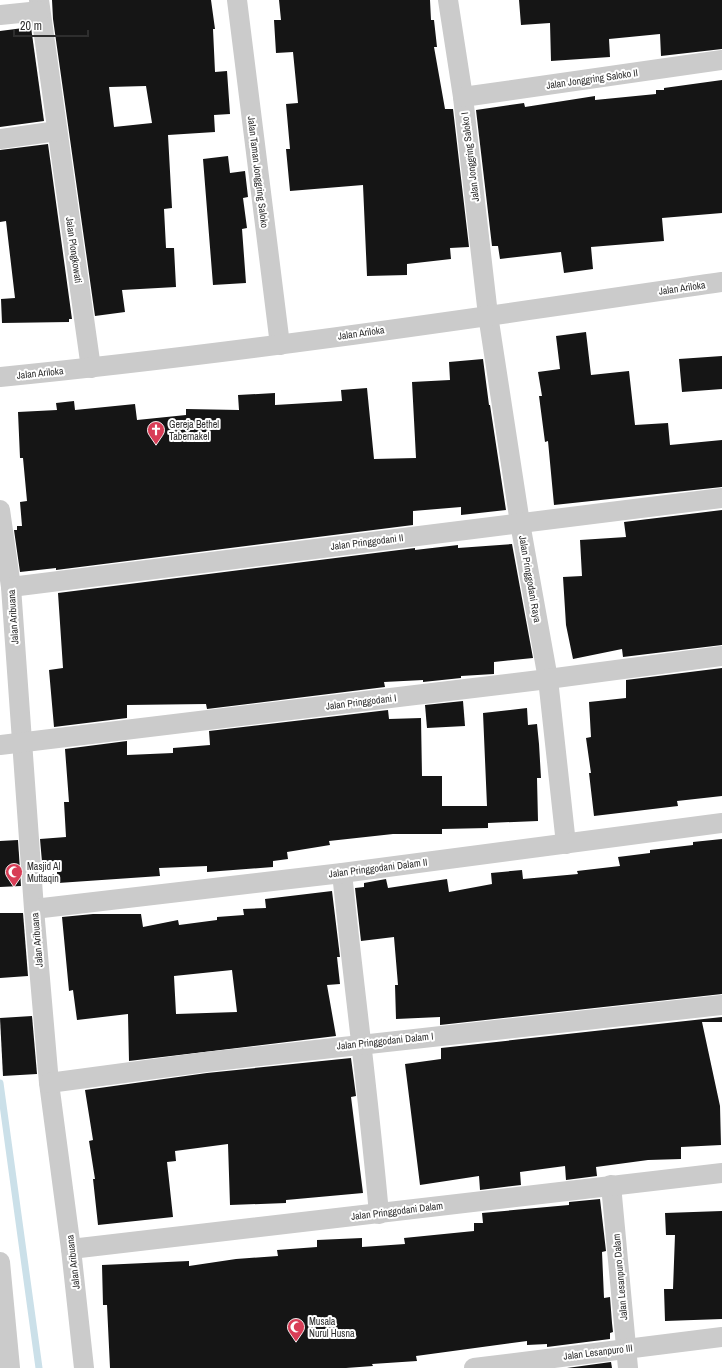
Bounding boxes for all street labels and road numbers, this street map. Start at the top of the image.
street label: Jalan Jonggring Saloko II [545,66,639,92]
street label: Jalan Jonggring Saloko I [458,111,482,203]
street label: Jalan Taman Jonggring Saloko [245,115,271,229]
street label: Jalan Plongkowati [63,216,85,284]
street label: Jalan Ariloka [658,278,707,298]
street label: Jalan Ariloka [337,323,386,343]
street label: Jalan Ariloka [16,364,64,382]
street label: Jalan Pringgodani II [330,531,404,553]
street label: Jalan Pringgodani Raya [516,535,544,624]
street label: Jalan Aribuana [5,589,21,645]
street label: Jalan Pringgodani I [325,691,397,713]
street label: Jalan Pringgodani Dalam II [328,855,428,881]
street label: Jalan Aribuana [28,912,46,968]
street label: Jalan Pringgodani Dalam I [336,1029,434,1053]
street label: Jalan Pringgodani Dalam [350,1199,444,1223]
street label: Jalan Lesanpuro Dalam [610,1233,630,1321]
street label: Jalan Aribuana [63,1234,83,1290]
street label: Jalan Lesanpuro III [563,1341,633,1363]

